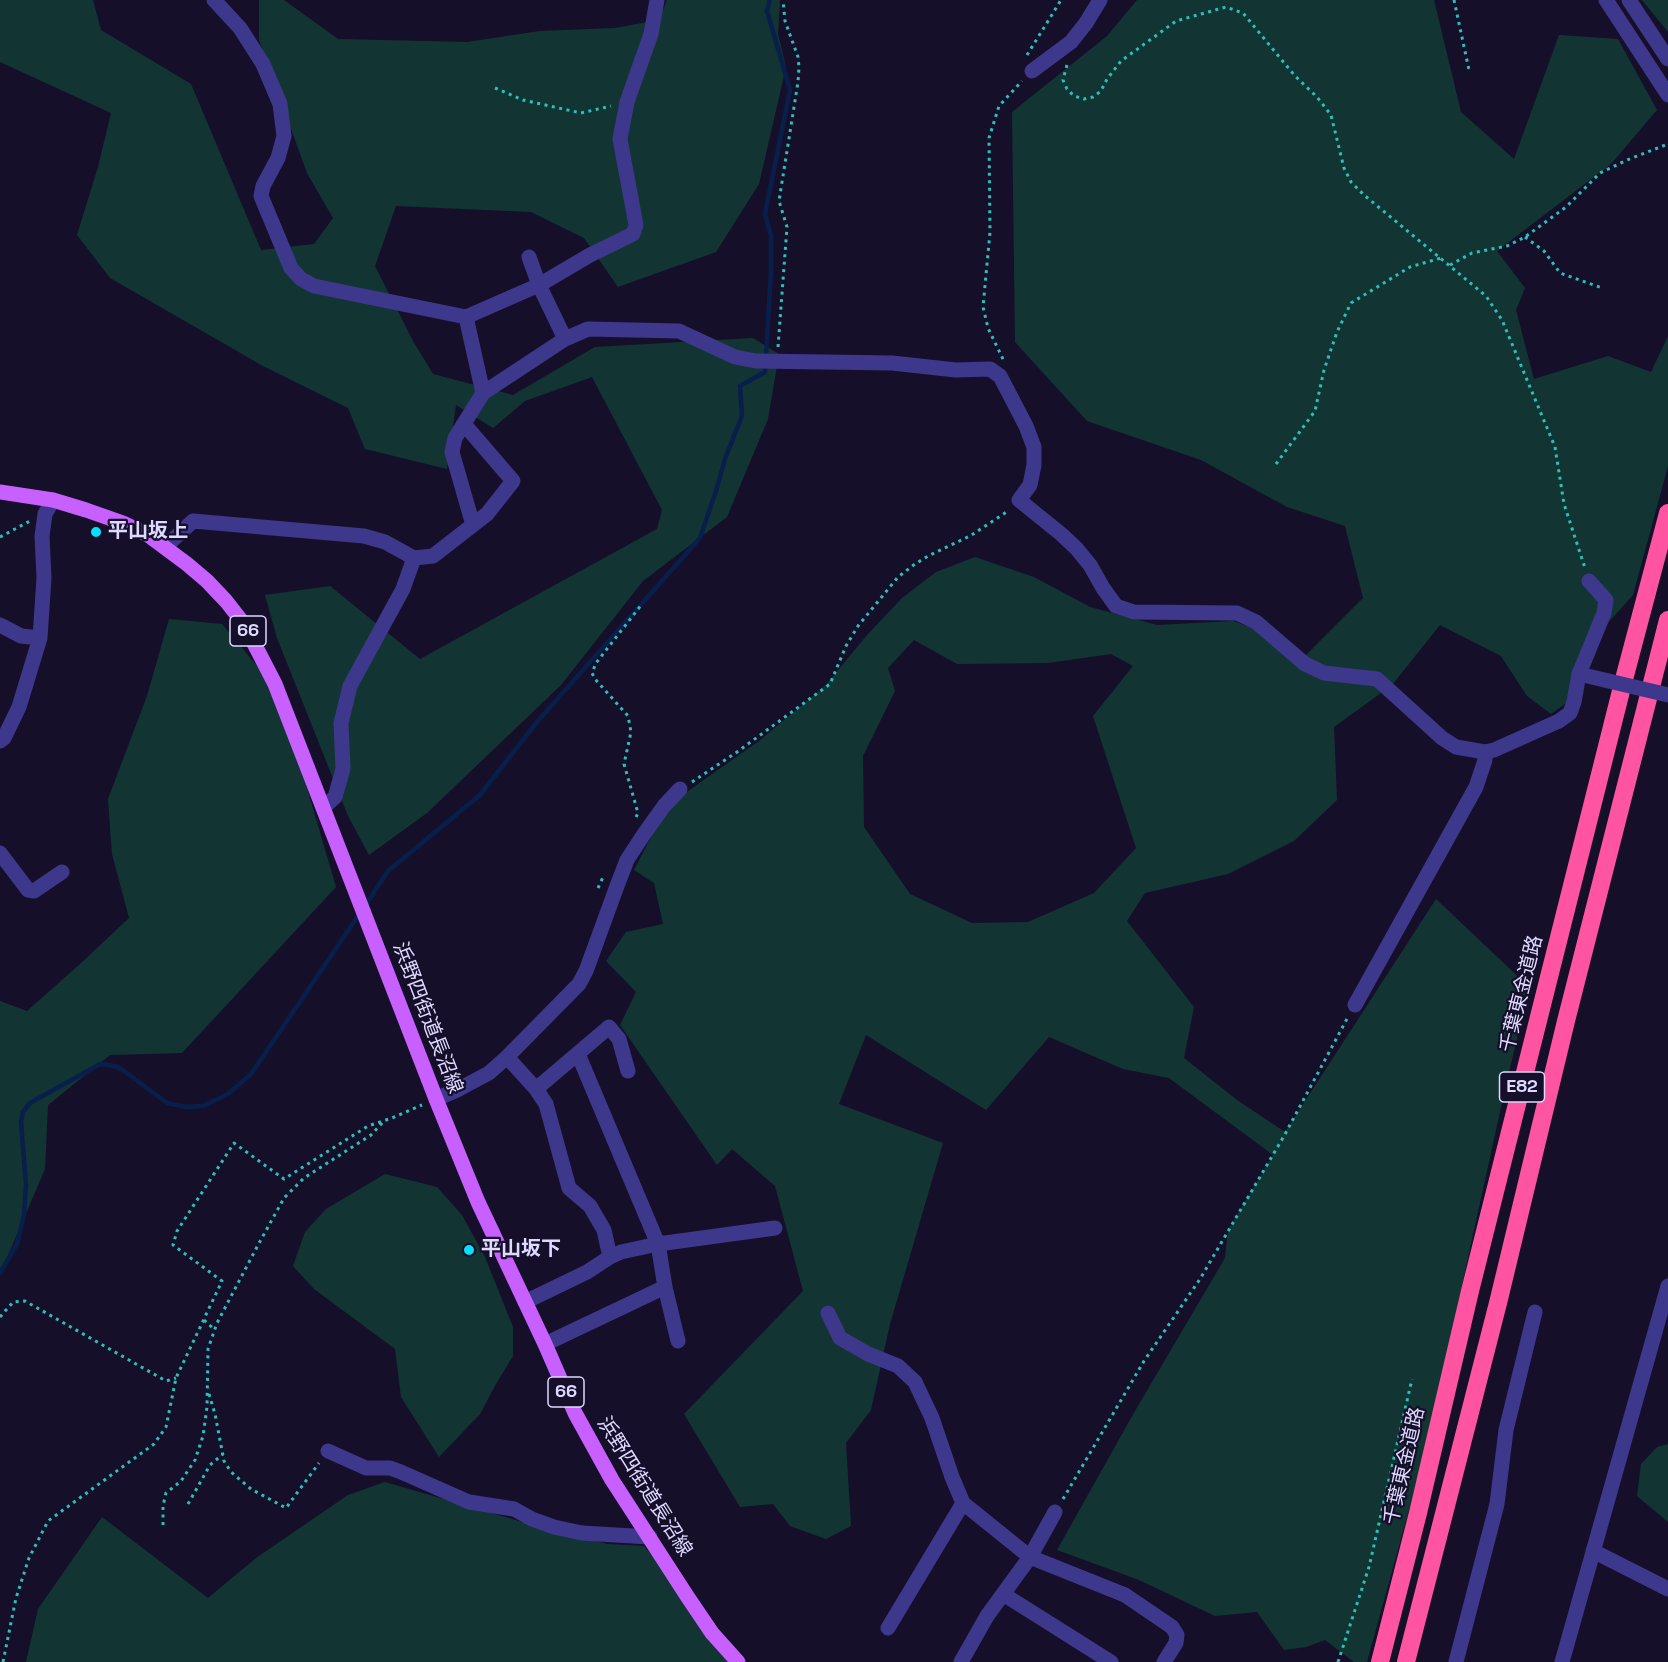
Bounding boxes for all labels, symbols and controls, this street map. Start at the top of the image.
place label: 平山坂上 [108,520,188,544]
marker: 平山坂上 [89,525,103,539]
road number: 66 [230,616,266,646]
street label: 千葉東金道路 [1496,933,1548,1055]
street label: 浜野四街道長沼線 [387,939,467,1097]
road number: E82 [1500,1072,1544,1102]
place label: 平山坂下 [481,1238,561,1262]
marker: 平山坂下 [462,1243,476,1257]
road number: 66 [548,1377,584,1407]
street label: 千葉東金道路 [1380,1405,1430,1527]
street label: 浜野四街道長沼線 [591,1413,697,1561]

